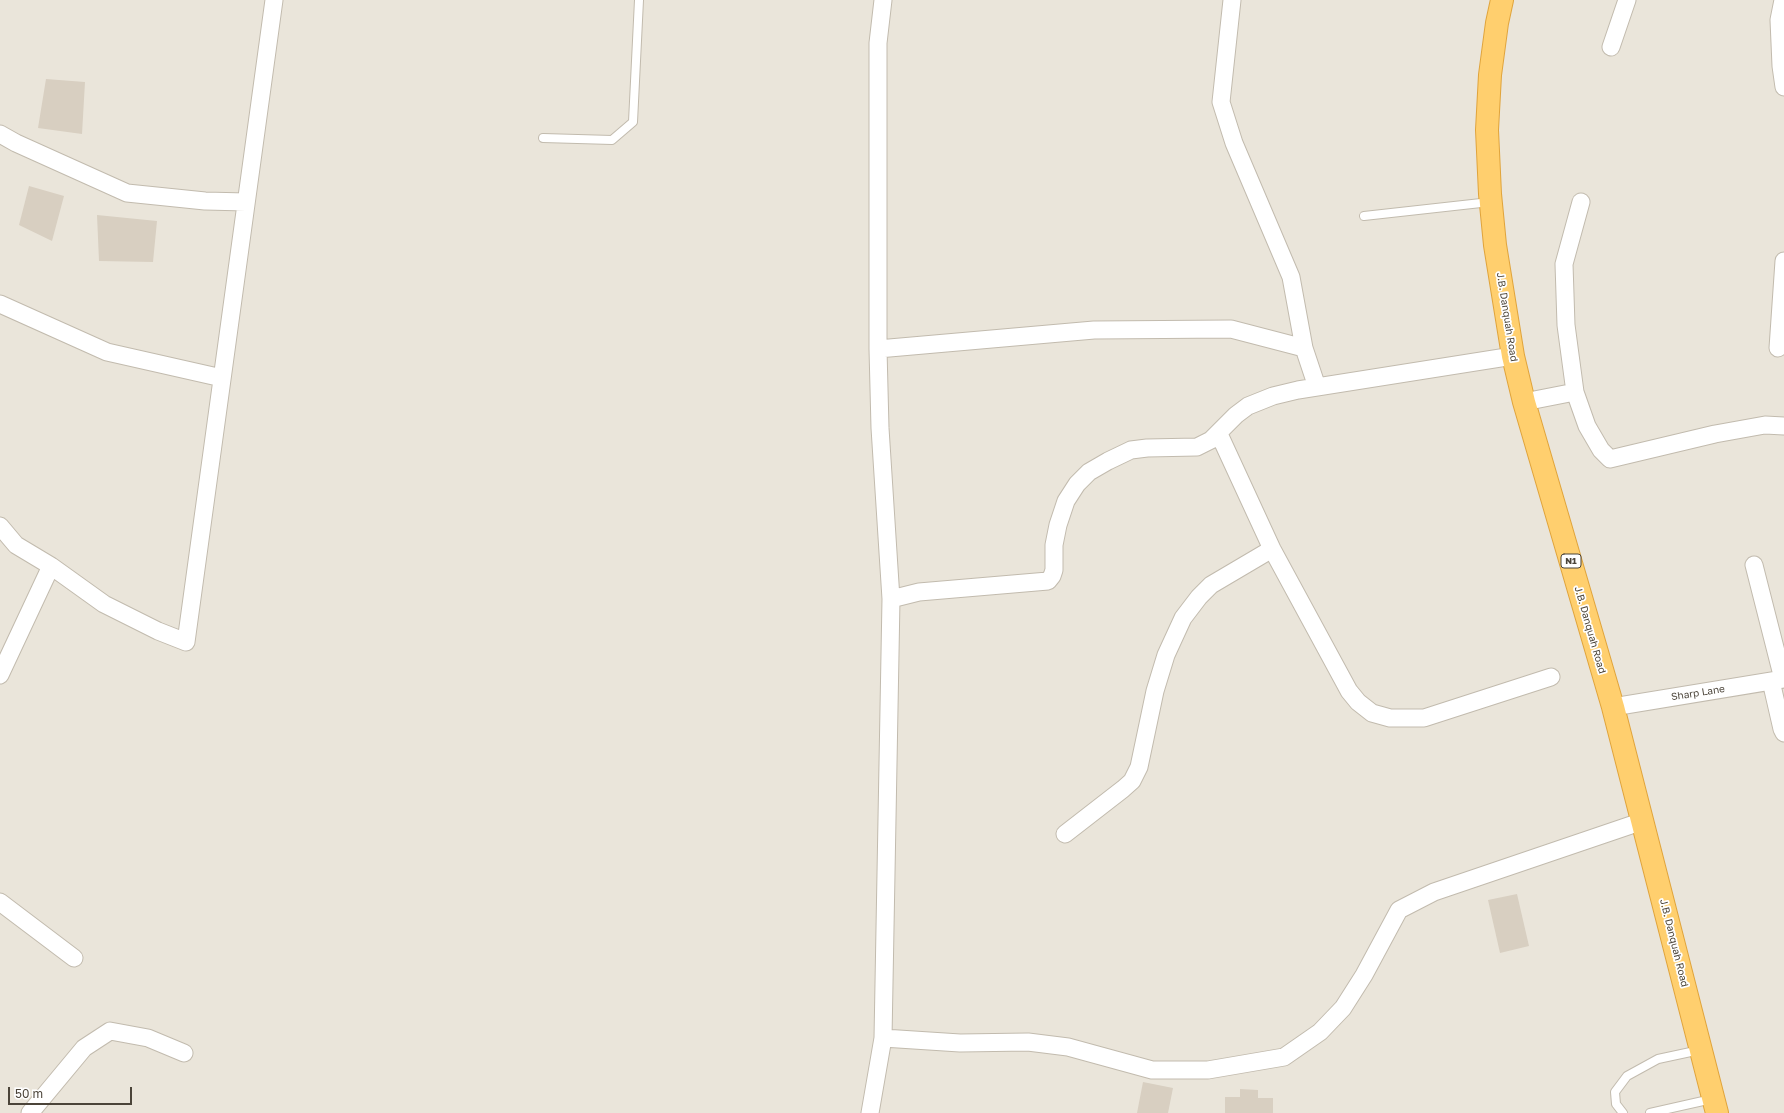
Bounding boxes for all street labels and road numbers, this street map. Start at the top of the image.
street label: J.B. Danquah Road [1494,272,1520,362]
road number: N1 [1561,554,1581,568]
street label: J.B. Danquah Road [1572,585,1608,675]
street label: Sharp Lane [1670,683,1726,703]
street label: J.B. Danquah Road [1657,898,1691,988]

